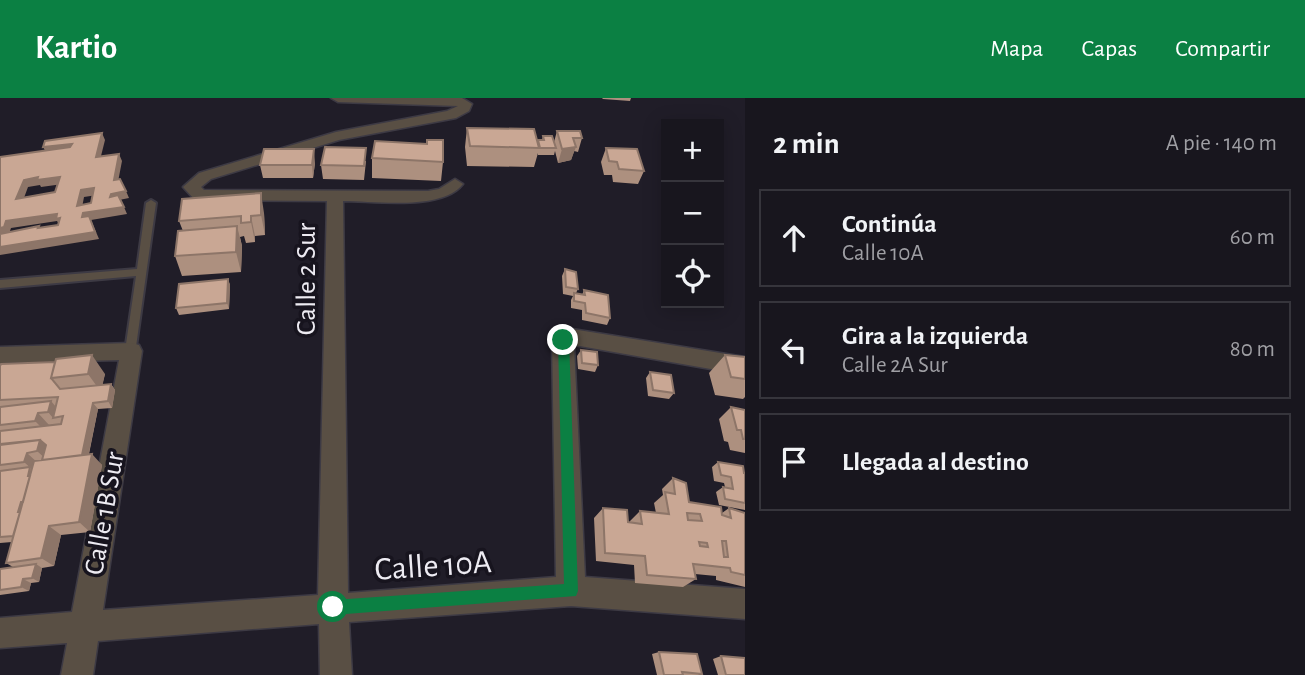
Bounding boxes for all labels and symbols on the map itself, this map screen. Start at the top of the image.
street label: Calle 2 Sur [293,223,321,335]
route end [547,324,578,355]
street label: Calle 1B Sur [80,450,130,577]
street label: Calle 10A [374,546,493,587]
route start [317,591,348,622]

